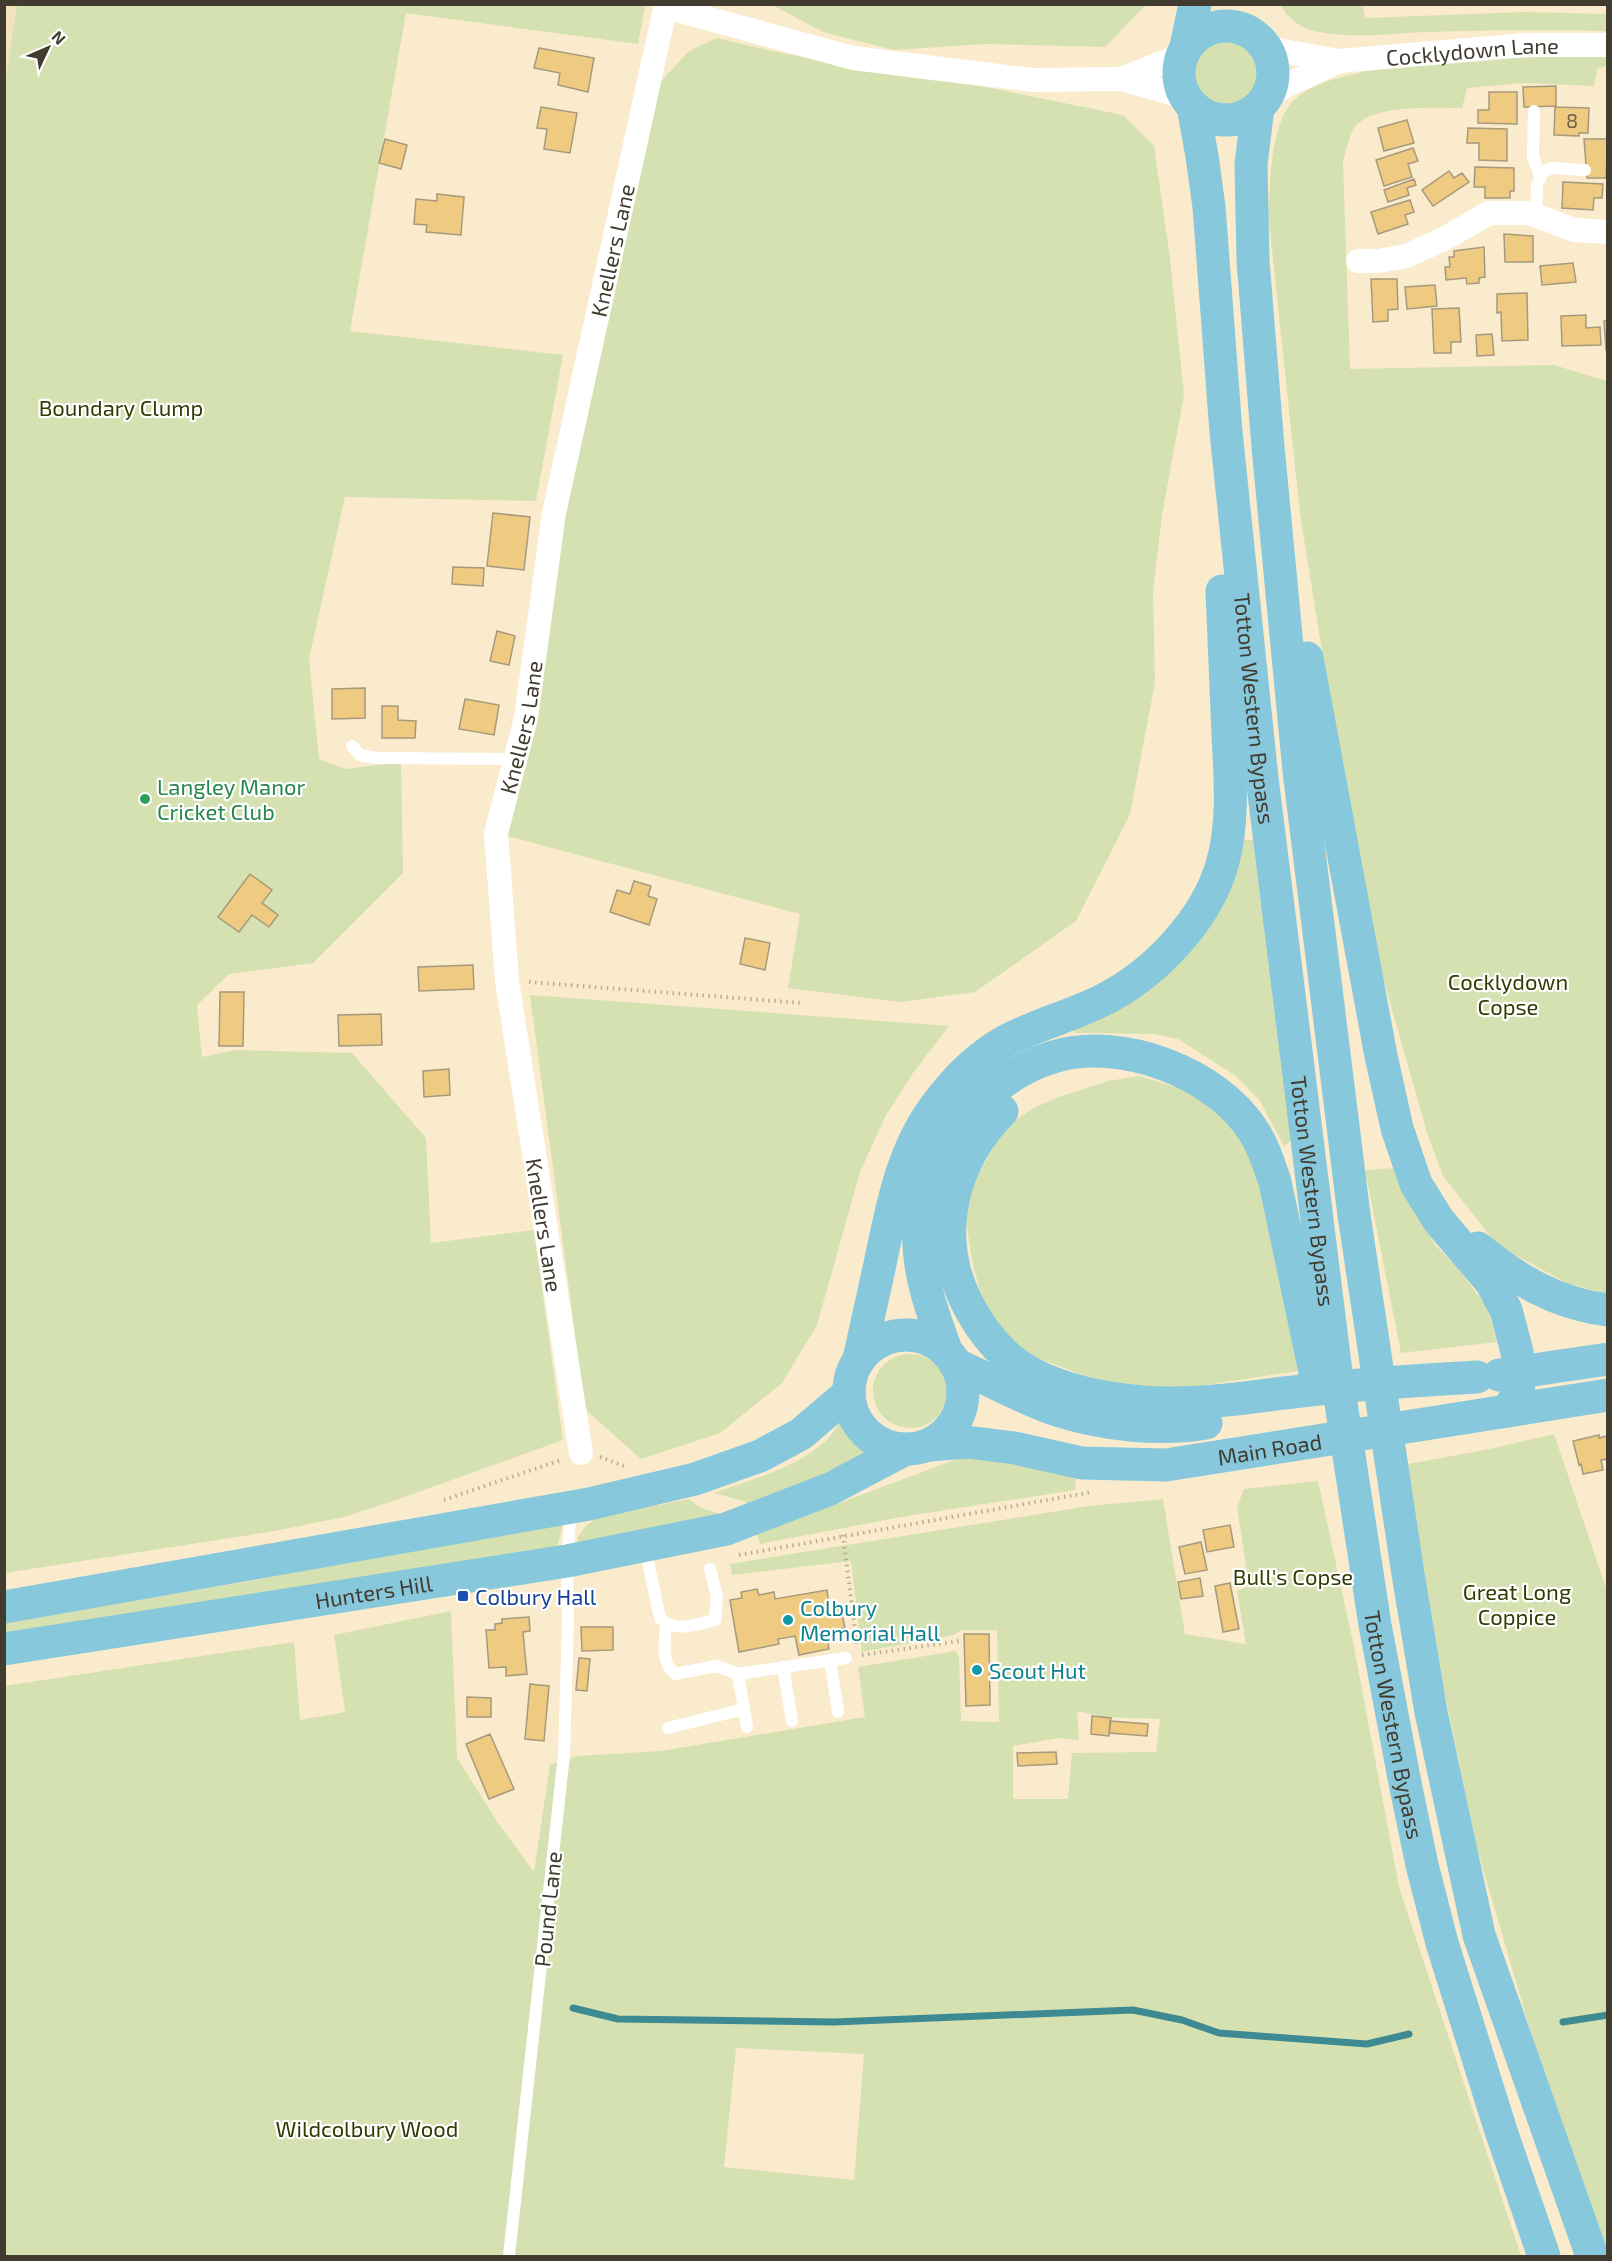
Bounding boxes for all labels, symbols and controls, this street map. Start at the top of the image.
north arrow [18,18,78,78]
text: N [48,26,70,48]
street label: Cocklydown Lane [1385,32,1559,70]
house number: 8 [1566,108,1578,132]
street label: Knellers Lane [585,181,639,319]
park label: Boundary Clump [39,394,203,420]
street label: Totton Western Bypass [1230,592,1281,826]
street label: Knellers Lane [494,659,547,797]
place label: Langley Manor Cricket Club [157,773,305,824]
marker: Langley Manor Cricket Club [138,792,152,806]
park label: Cocklydown Copse [1448,968,1568,1019]
street label: Totton Western Bypass [1286,1074,1341,1308]
street label: Knellers Lane [522,1156,568,1294]
street label: Main Road [1216,1428,1324,1470]
park label: Bull's Copse [1233,1563,1353,1589]
street label: Hunters Hill [313,1569,434,1613]
park label: Great Long Coppice [1463,1578,1571,1629]
place label: Colbury Hall [475,1583,597,1609]
marker: Colbury Hall [456,1589,470,1603]
place label: Colbury Memorial Hall [800,1594,940,1645]
street label: Totton Western Bypass [1360,1609,1429,1841]
marker: Colbury Memorial Hall [781,1613,795,1627]
place label: Scout Hut [989,1657,1086,1683]
marker: Scout Hut [970,1663,984,1677]
street label: Pound Lane [528,1850,566,1968]
park label: Wildcolbury Wood [276,2115,458,2141]

